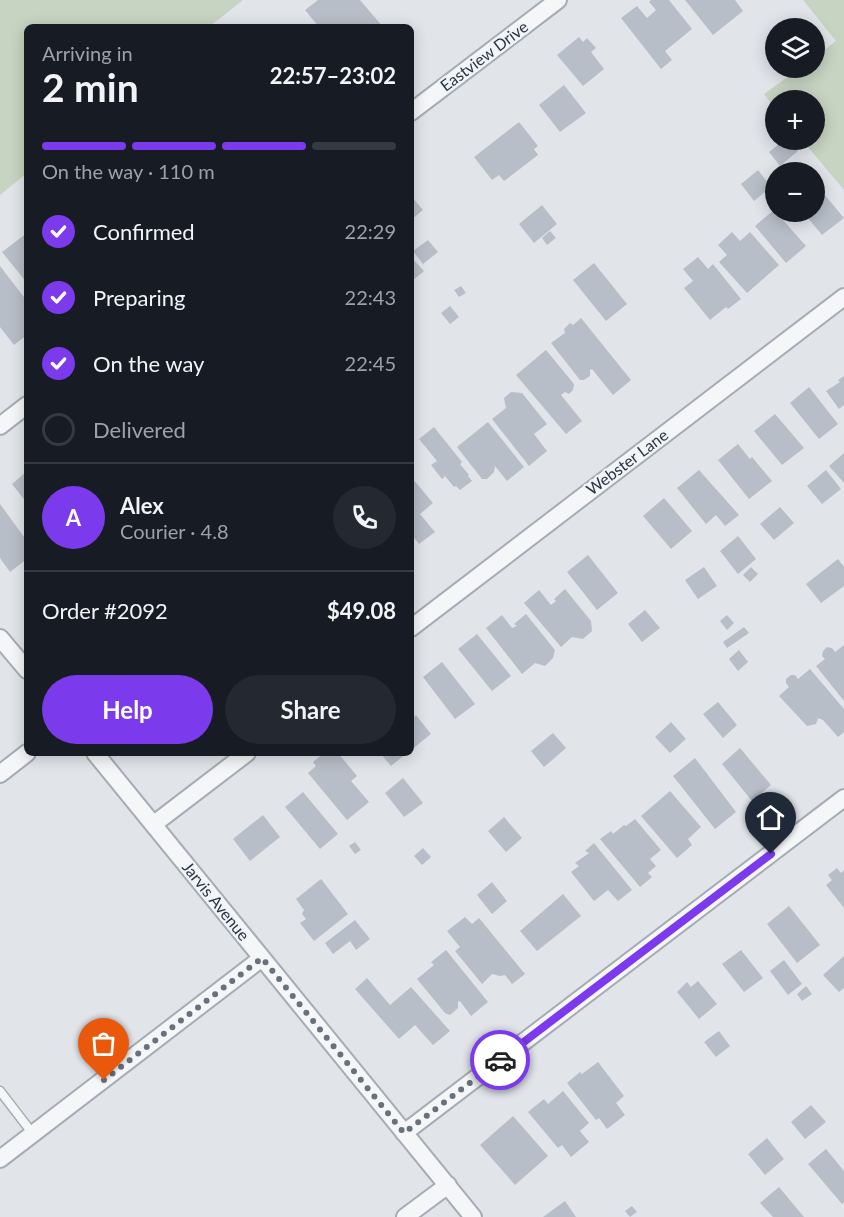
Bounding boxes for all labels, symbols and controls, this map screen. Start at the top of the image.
street label: Eastview Drive [436,17,531,95]
map controls [765,18,825,222]
button: layers [765,18,825,78]
text: Arriving in [42,41,133,65]
text: 22:57–23:02 [270,62,396,89]
text: 2 min [42,64,139,110]
button: + [765,90,825,150]
text: On the way · 110 m [42,159,215,183]
button: − [765,162,825,222]
icon: check [42,215,75,248]
text: Confirmed [93,218,195,245]
text: 22:29 [345,219,396,243]
icon: check [42,281,75,314]
text: Preparing [93,284,185,311]
text: 22:43 [345,285,396,309]
icon: check [42,347,75,380]
text: On the way [93,350,204,377]
text: 22:45 [345,351,396,375]
text: Delivered [93,416,186,443]
street label: Webster Lane [582,425,671,498]
button: phone [333,486,396,549]
text: Alex [120,492,164,519]
text: A [66,504,81,531]
text: Courier · 4.8 [120,519,229,543]
text: Order #2092 [42,597,168,624]
text: $49.08 [327,597,396,624]
button: Help [42,675,213,744]
button: Share [225,675,396,744]
pin [745,792,796,854]
icon: home [754,801,787,834]
street label: Jarvis Avenue [179,857,254,944]
pin [78,1018,129,1080]
icon: bag [87,1027,120,1060]
courier [470,1030,530,1090]
icon: car [484,1044,517,1077]

